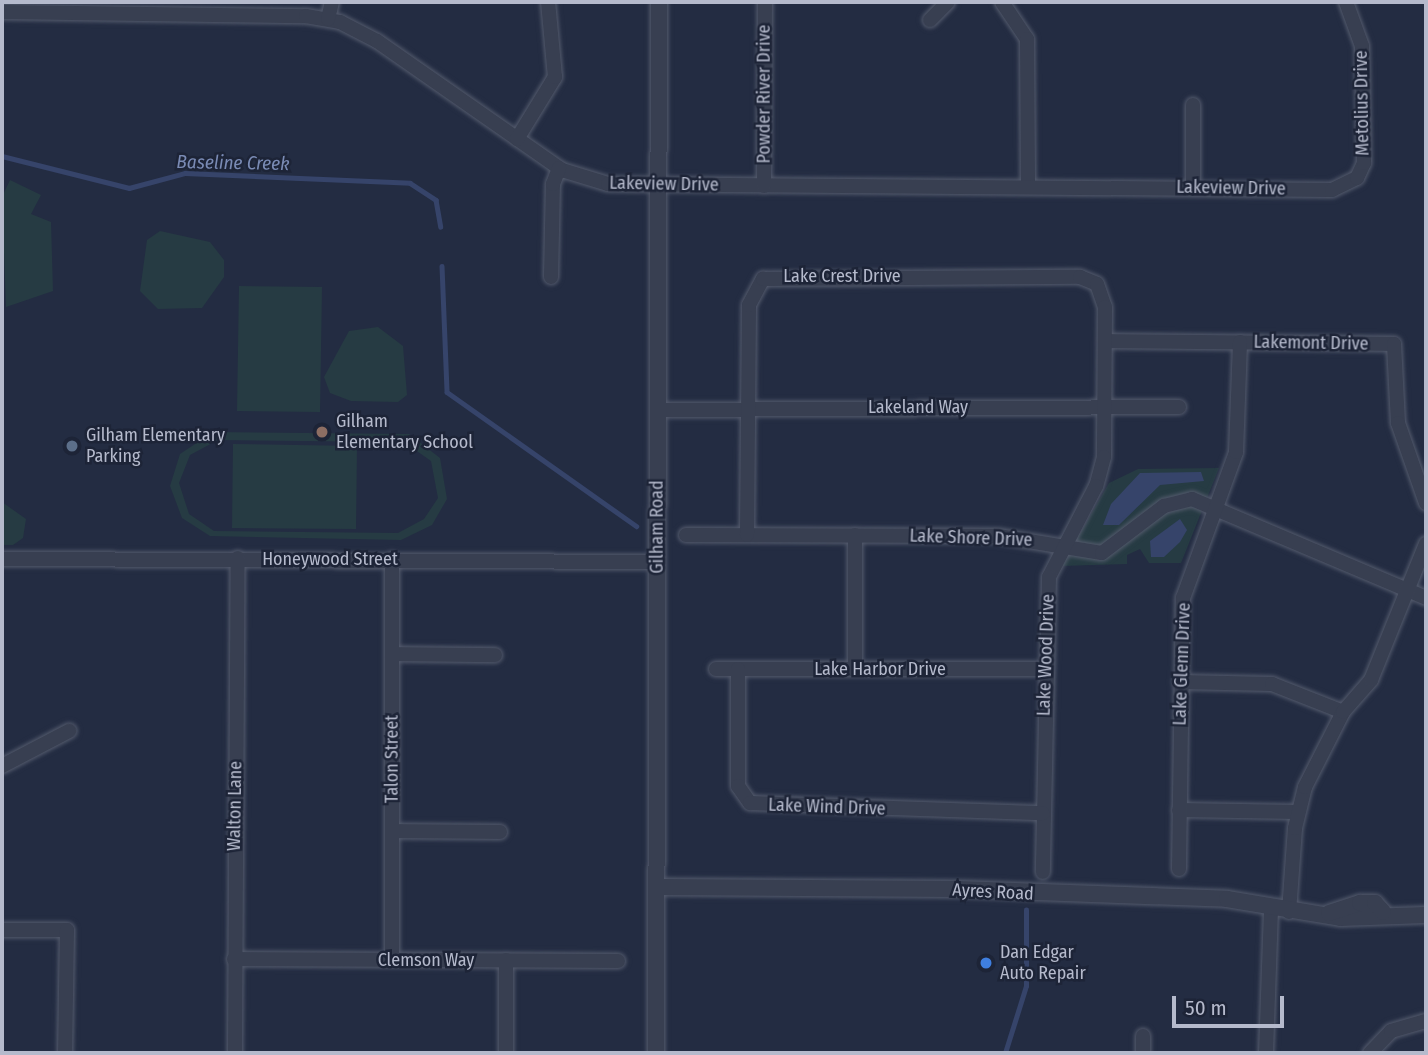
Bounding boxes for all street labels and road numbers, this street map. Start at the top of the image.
street label: Powder River Drive [753,25,775,163]
street label: Metolius Drive [1350,50,1374,156]
street label: Lakeview Drive [609,172,719,196]
street label: Lakeview Drive [1176,176,1286,200]
street label: Lake Crest Drive [783,265,901,287]
street label: Lakemont Drive [1253,331,1369,355]
street label: Lakeland Way [868,396,968,418]
street label: Gilham Road [646,480,668,574]
street label: Lake Shore Drive [909,525,1033,551]
street label: Honeywood Street [262,548,398,570]
street label: Lake Wood Drive [1033,594,1059,716]
street label: Lake Glenn Drive [1169,602,1195,726]
street label: Lake Harbor Drive [814,658,946,680]
street label: Talon Street [381,715,403,803]
street label: Walton Lane [223,761,247,851]
street label: Lake Wind Drive [768,794,886,820]
street label: Ayres Road [952,879,1034,905]
street label: Clemson Way [378,949,474,971]

